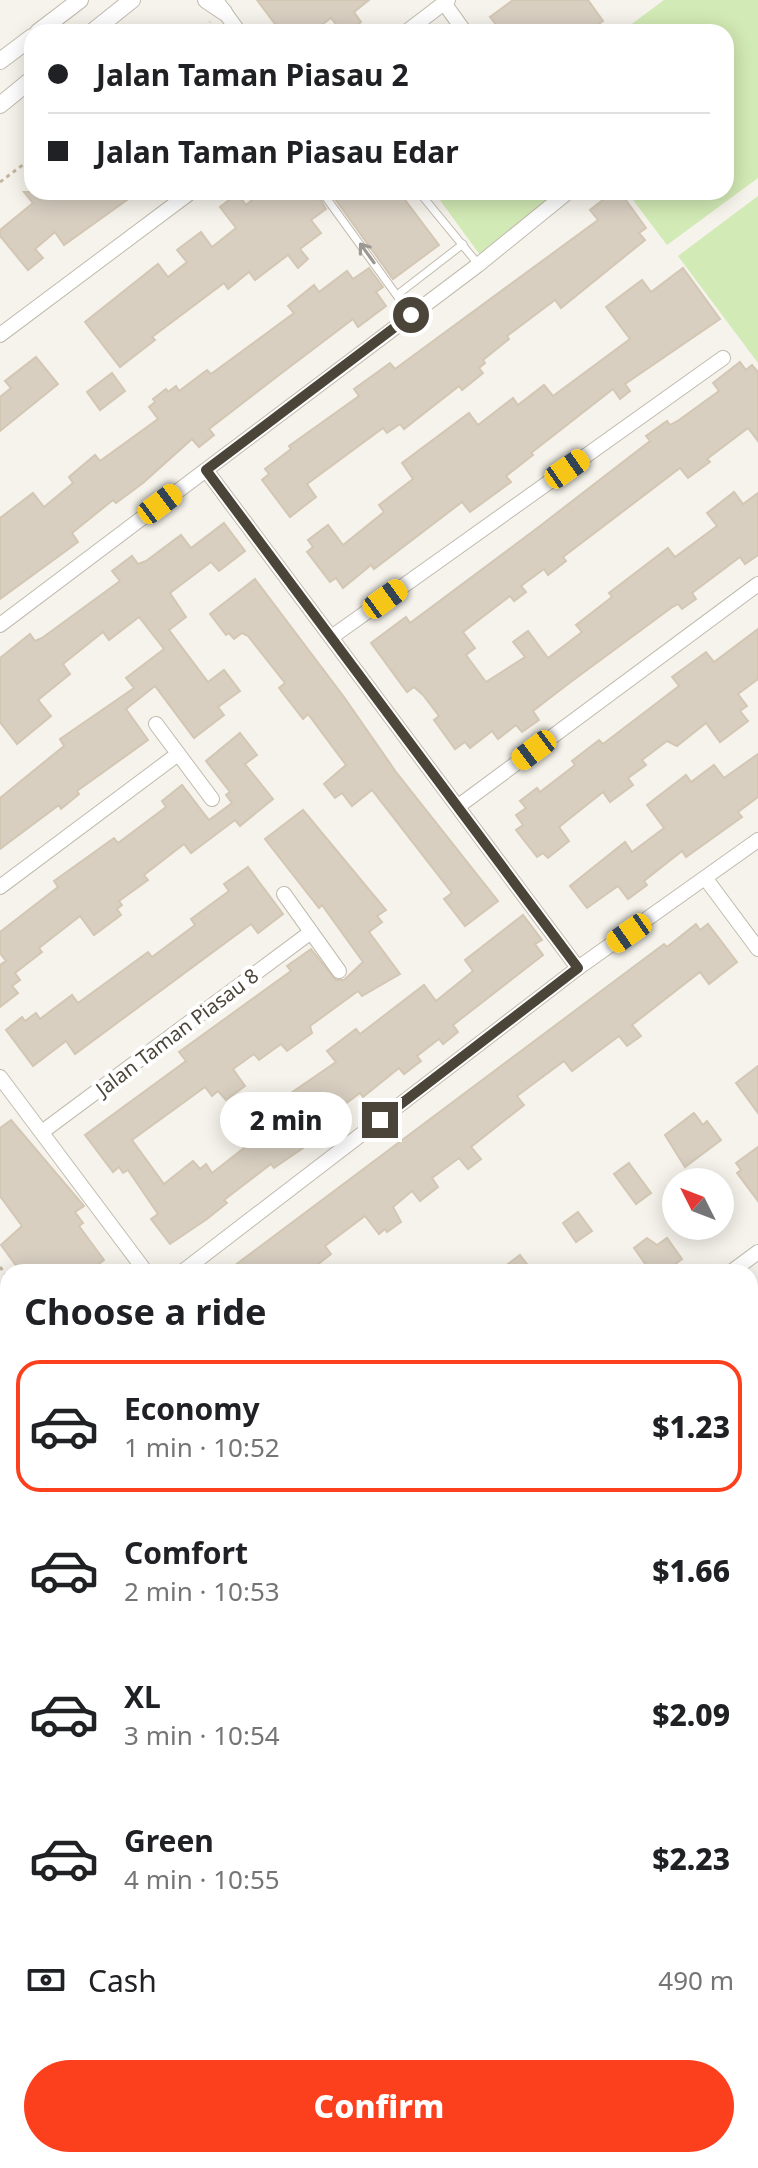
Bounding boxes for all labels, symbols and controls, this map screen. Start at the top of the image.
text: Jalan Taman Piasau 2 [96,54,409,95]
text: Jalan Taman Piasau Edar [96,131,459,172]
one-way arrow [359,243,375,265]
route start [393,297,429,333]
car [540,445,594,493]
car [134,480,186,528]
car [359,575,411,623]
car [508,726,560,774]
car [602,909,656,957]
street label: Jalan Taman Piasau 8 [89,962,264,1103]
callout: 2 min [220,1092,352,1148]
text: 2 min [250,1102,322,1138]
route end [362,1102,398,1138]
north arrow [662,1168,734,1240]
map controls [662,1168,734,1240]
text: Choose a ride [24,1287,266,1336]
text: Economy [124,1388,260,1429]
icon: car [28,1390,100,1462]
text: $1.23 [652,1406,730,1447]
text: 1 min · 10:52 [124,1429,280,1465]
text: Comfort [124,1532,248,1573]
icon: car [28,1534,100,1606]
text: $1.66 [652,1550,730,1591]
text: 2 min · 10:53 [124,1573,280,1609]
text: XL [124,1676,161,1717]
icon: car [28,1678,100,1750]
text: $2.09 [652,1694,730,1735]
text: 3 min · 10:54 [124,1717,280,1753]
text: Green [124,1820,214,1861]
icon: car [28,1822,100,1894]
text: $2.23 [652,1838,730,1879]
text: 4 min · 10:55 [124,1861,280,1897]
icon: cash [24,1958,68,2002]
text: Cash [88,1960,157,2001]
text: 490 m [658,1962,734,1998]
button: Confirm [24,2060,734,2152]

